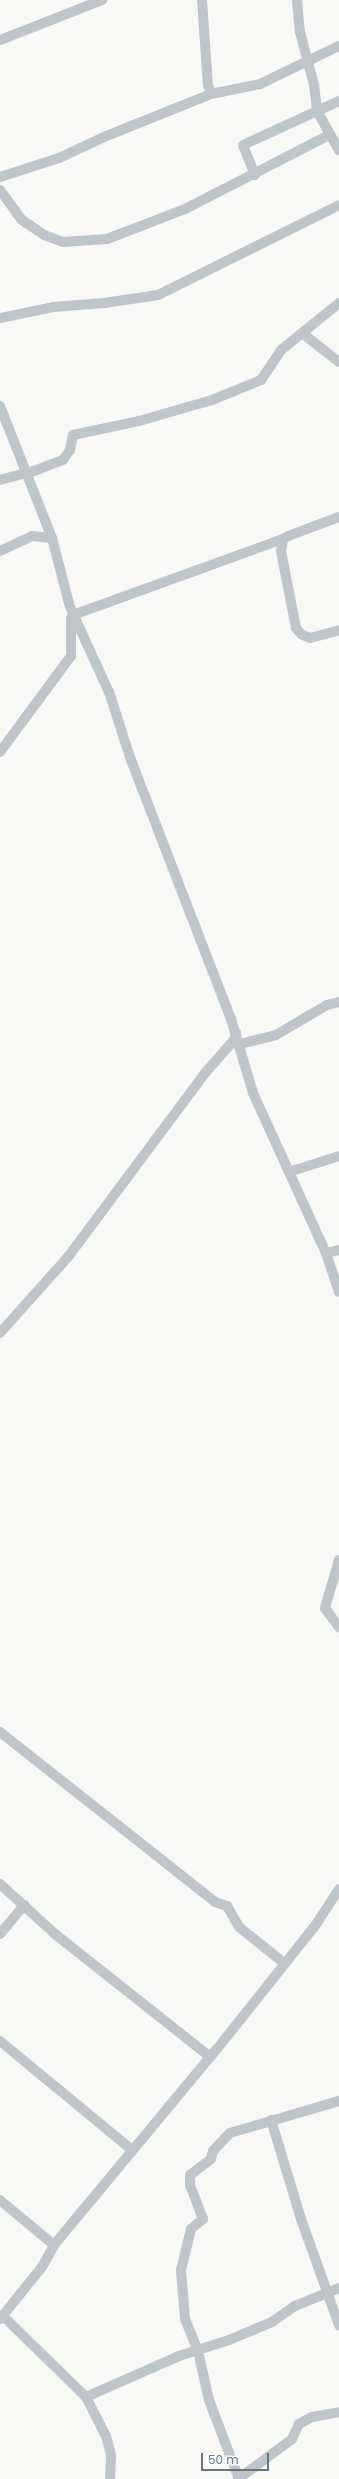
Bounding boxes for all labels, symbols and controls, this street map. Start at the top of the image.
scale bar [203,2445,271,2471]
text: 50 m [208,2451,239,2468]

